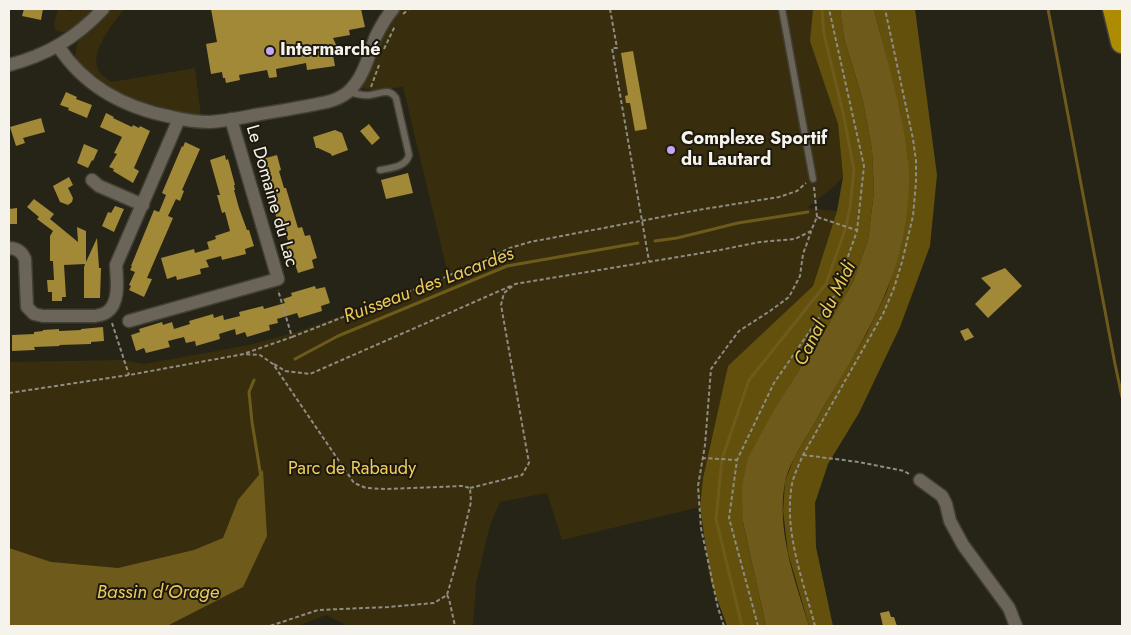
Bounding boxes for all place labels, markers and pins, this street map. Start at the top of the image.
place label: Intermarché [280,40,381,62]
marker: Intermarché [264,45,276,57]
place label: Complexe Sportif du Lautard [681,129,827,172]
marker: Complexe Sportif du Lautard [665,144,677,156]

